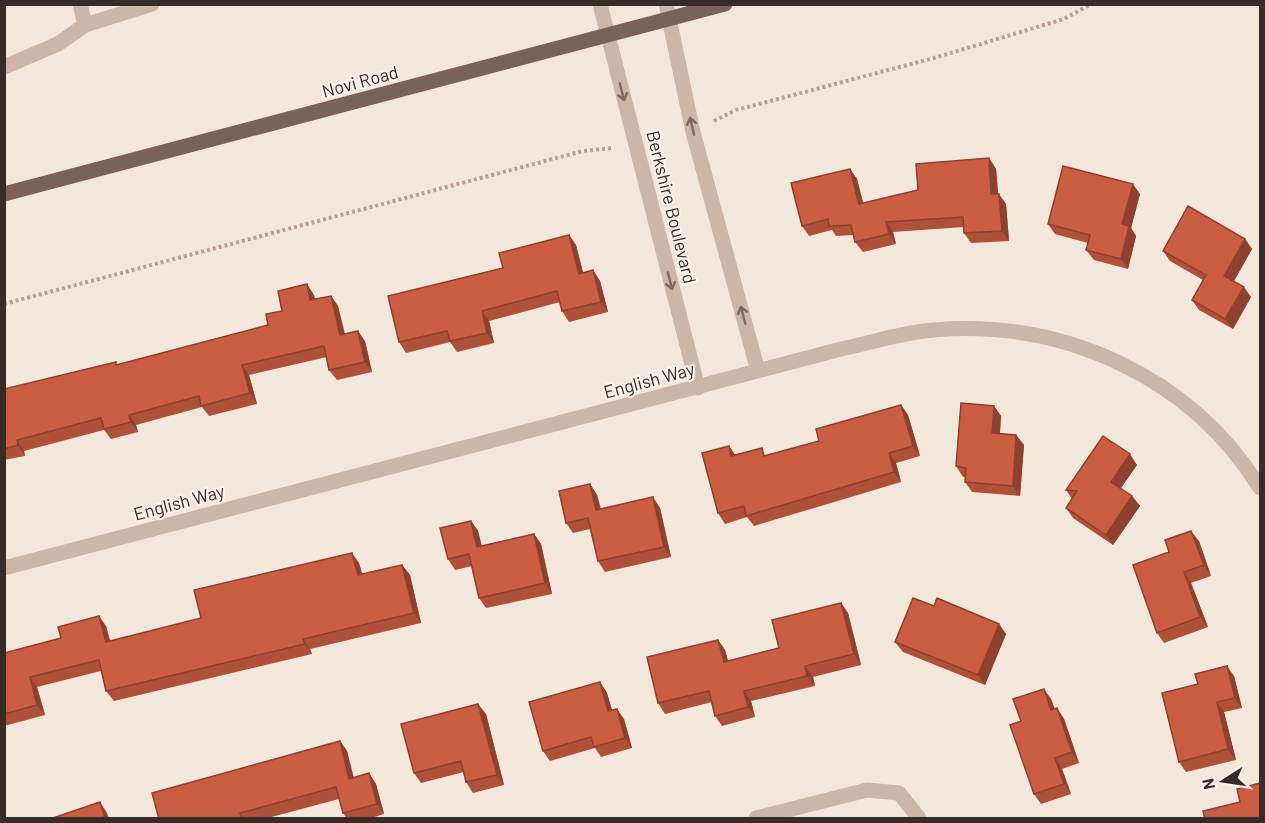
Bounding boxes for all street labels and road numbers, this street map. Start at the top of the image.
street label: Novi Road [319,60,401,102]
street label: Berkshire Boulevard [642,128,702,286]
street label: English Way [601,357,697,403]
street label: English Way [131,479,227,525]

